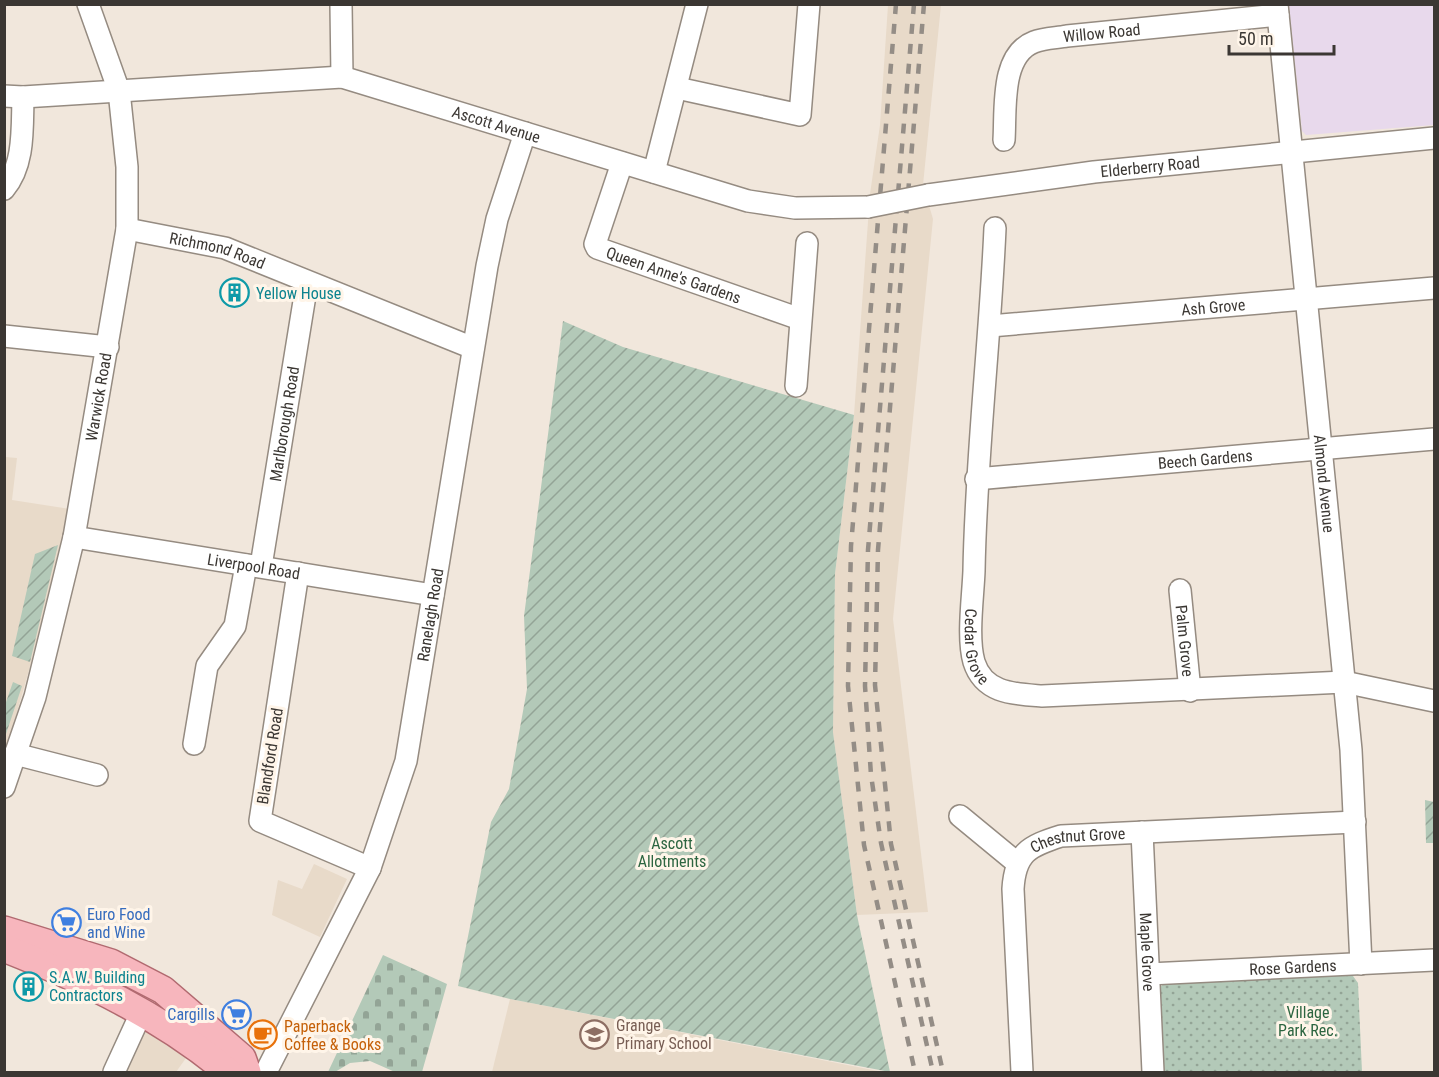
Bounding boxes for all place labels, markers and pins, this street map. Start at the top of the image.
building icon: Yellow House [219,277,251,309]
place label: Yellow House [256,284,341,303]
place label: Euro Food and Wine [87,905,151,942]
supermarket icon: Euro Food and Wine [50,907,82,939]
place label: S.A.W. Building Contractors [49,968,145,1005]
building icon: S.A.W. Building Contractors [12,970,44,1002]
supermarket icon: Cargills [220,998,252,1030]
place label: Cargills [167,1005,215,1024]
place label: Grange Primary School [616,1016,712,1053]
place label: Paperback Coffee & Books [284,1017,381,1054]
school or university icon: Grange Primary School [579,1018,611,1050]
cafe icon: Paperback Coffee & Books [247,1019,279,1051]

